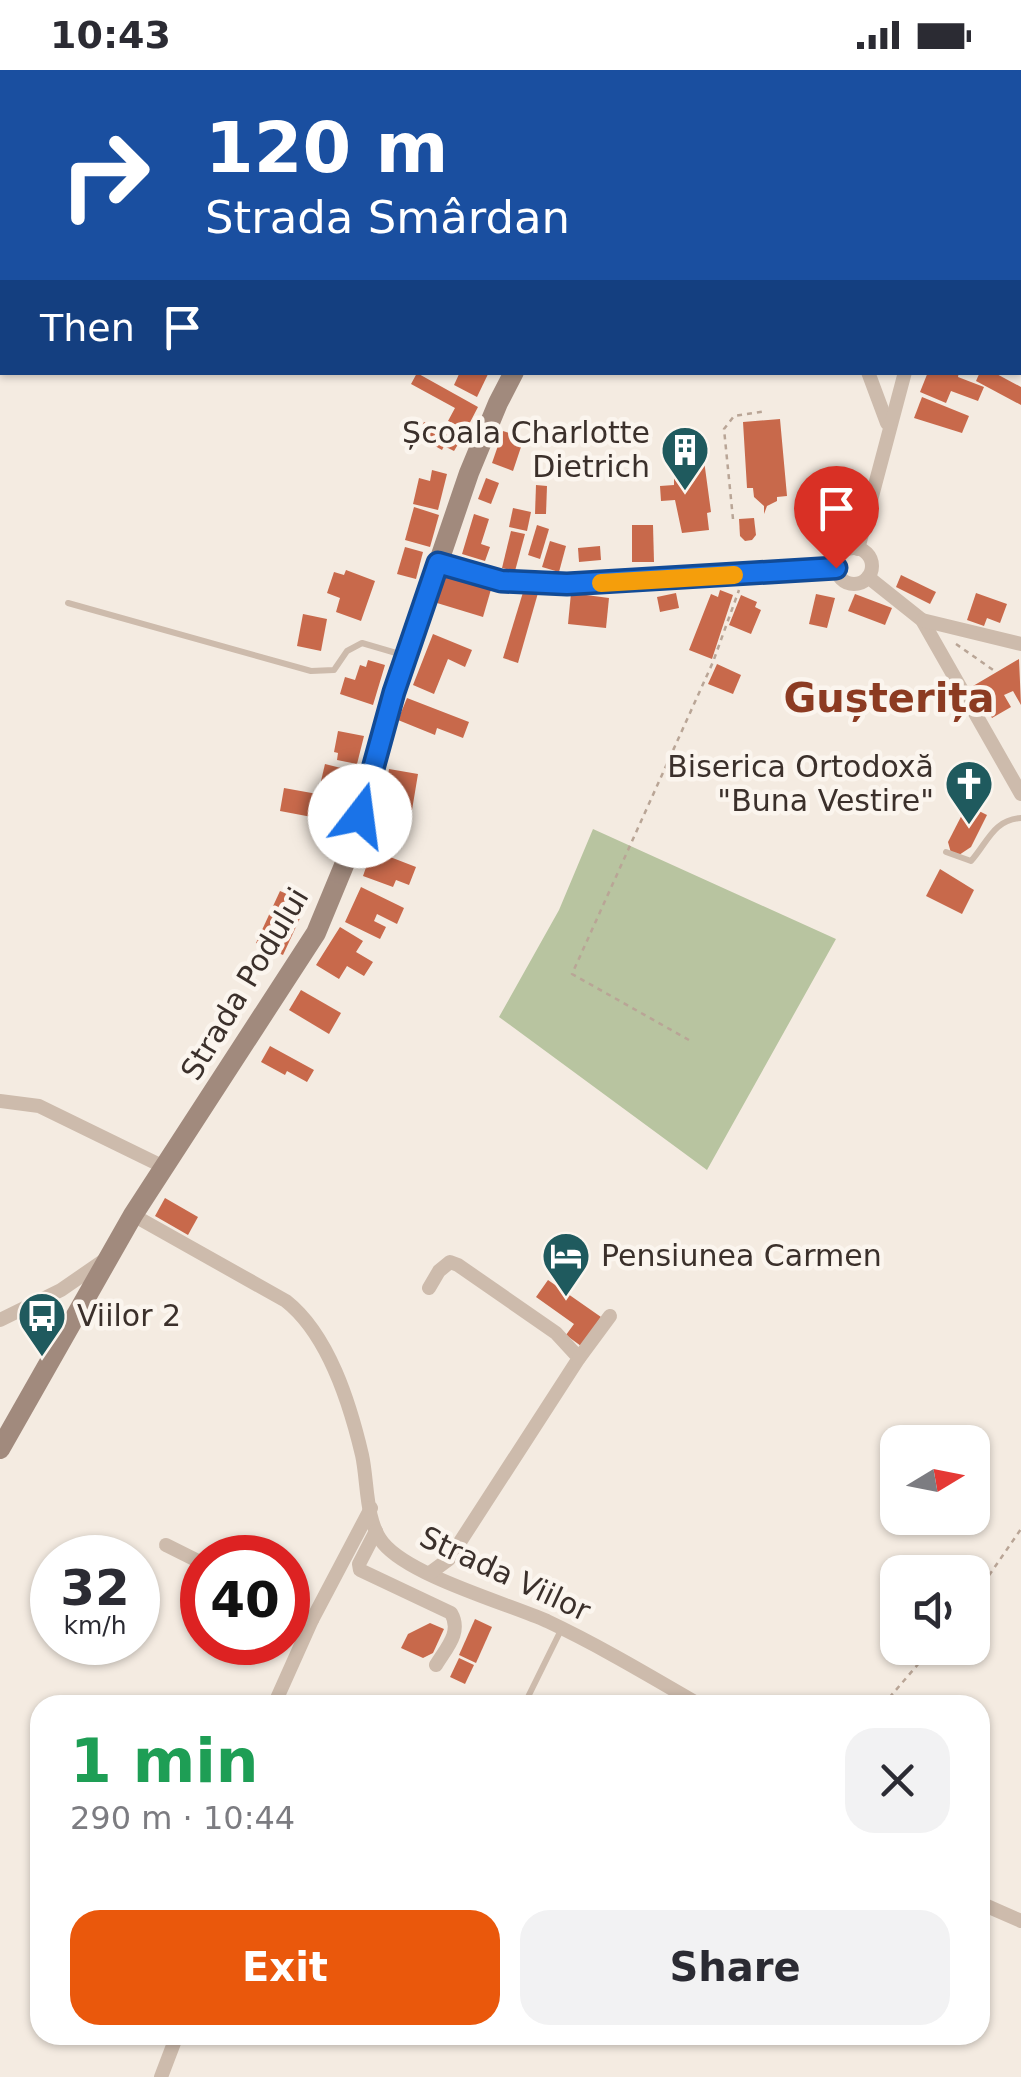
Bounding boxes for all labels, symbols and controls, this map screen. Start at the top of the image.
text: 10:43 [50,13,171,57]
text: 120 m [205,107,448,189]
icon: right [40,110,170,240]
text: Strada Smârdan [205,191,570,244]
icon: arrive [155,300,210,355]
text: Then [40,306,135,350]
place label: Școala Charlotte Dietrich [402,415,650,484]
building icon: Școala Charlotte Dietrich [659,424,711,492]
pin [794,466,879,569]
icon: arrive [809,481,864,536]
district label: Gușterița [784,675,994,722]
place label: Biserica Ortodoxă "Buna Vestire" [667,749,934,818]
church icon: Biserica Ortodoxă "Buna Vestire" [943,758,995,826]
position arrow [308,764,412,868]
street label: Strada Podului [174,881,316,1086]
hotel icon: Pensiunea Carmen [540,1230,592,1298]
place label: Pensiunea Carmen [601,1238,882,1273]
bus stop icon: Viilor 2 [16,1290,68,1358]
place label: Viilor 2 [77,1298,181,1333]
north arrow [880,1425,990,1535]
map controls [880,1425,990,1665]
street label: Strada Viilor [414,1519,597,1629]
speed limit sign: 40 [180,1535,310,1665]
button: sound [880,1555,990,1665]
text: 32 [60,1559,130,1617]
text: km/h [63,1611,127,1640]
text: 1 min [70,1726,258,1796]
button: close [845,1728,950,1833]
text: 290 m · 10:44 [70,1799,295,1837]
button: Exit [70,1910,500,2025]
button: Share [520,1910,950,2025]

